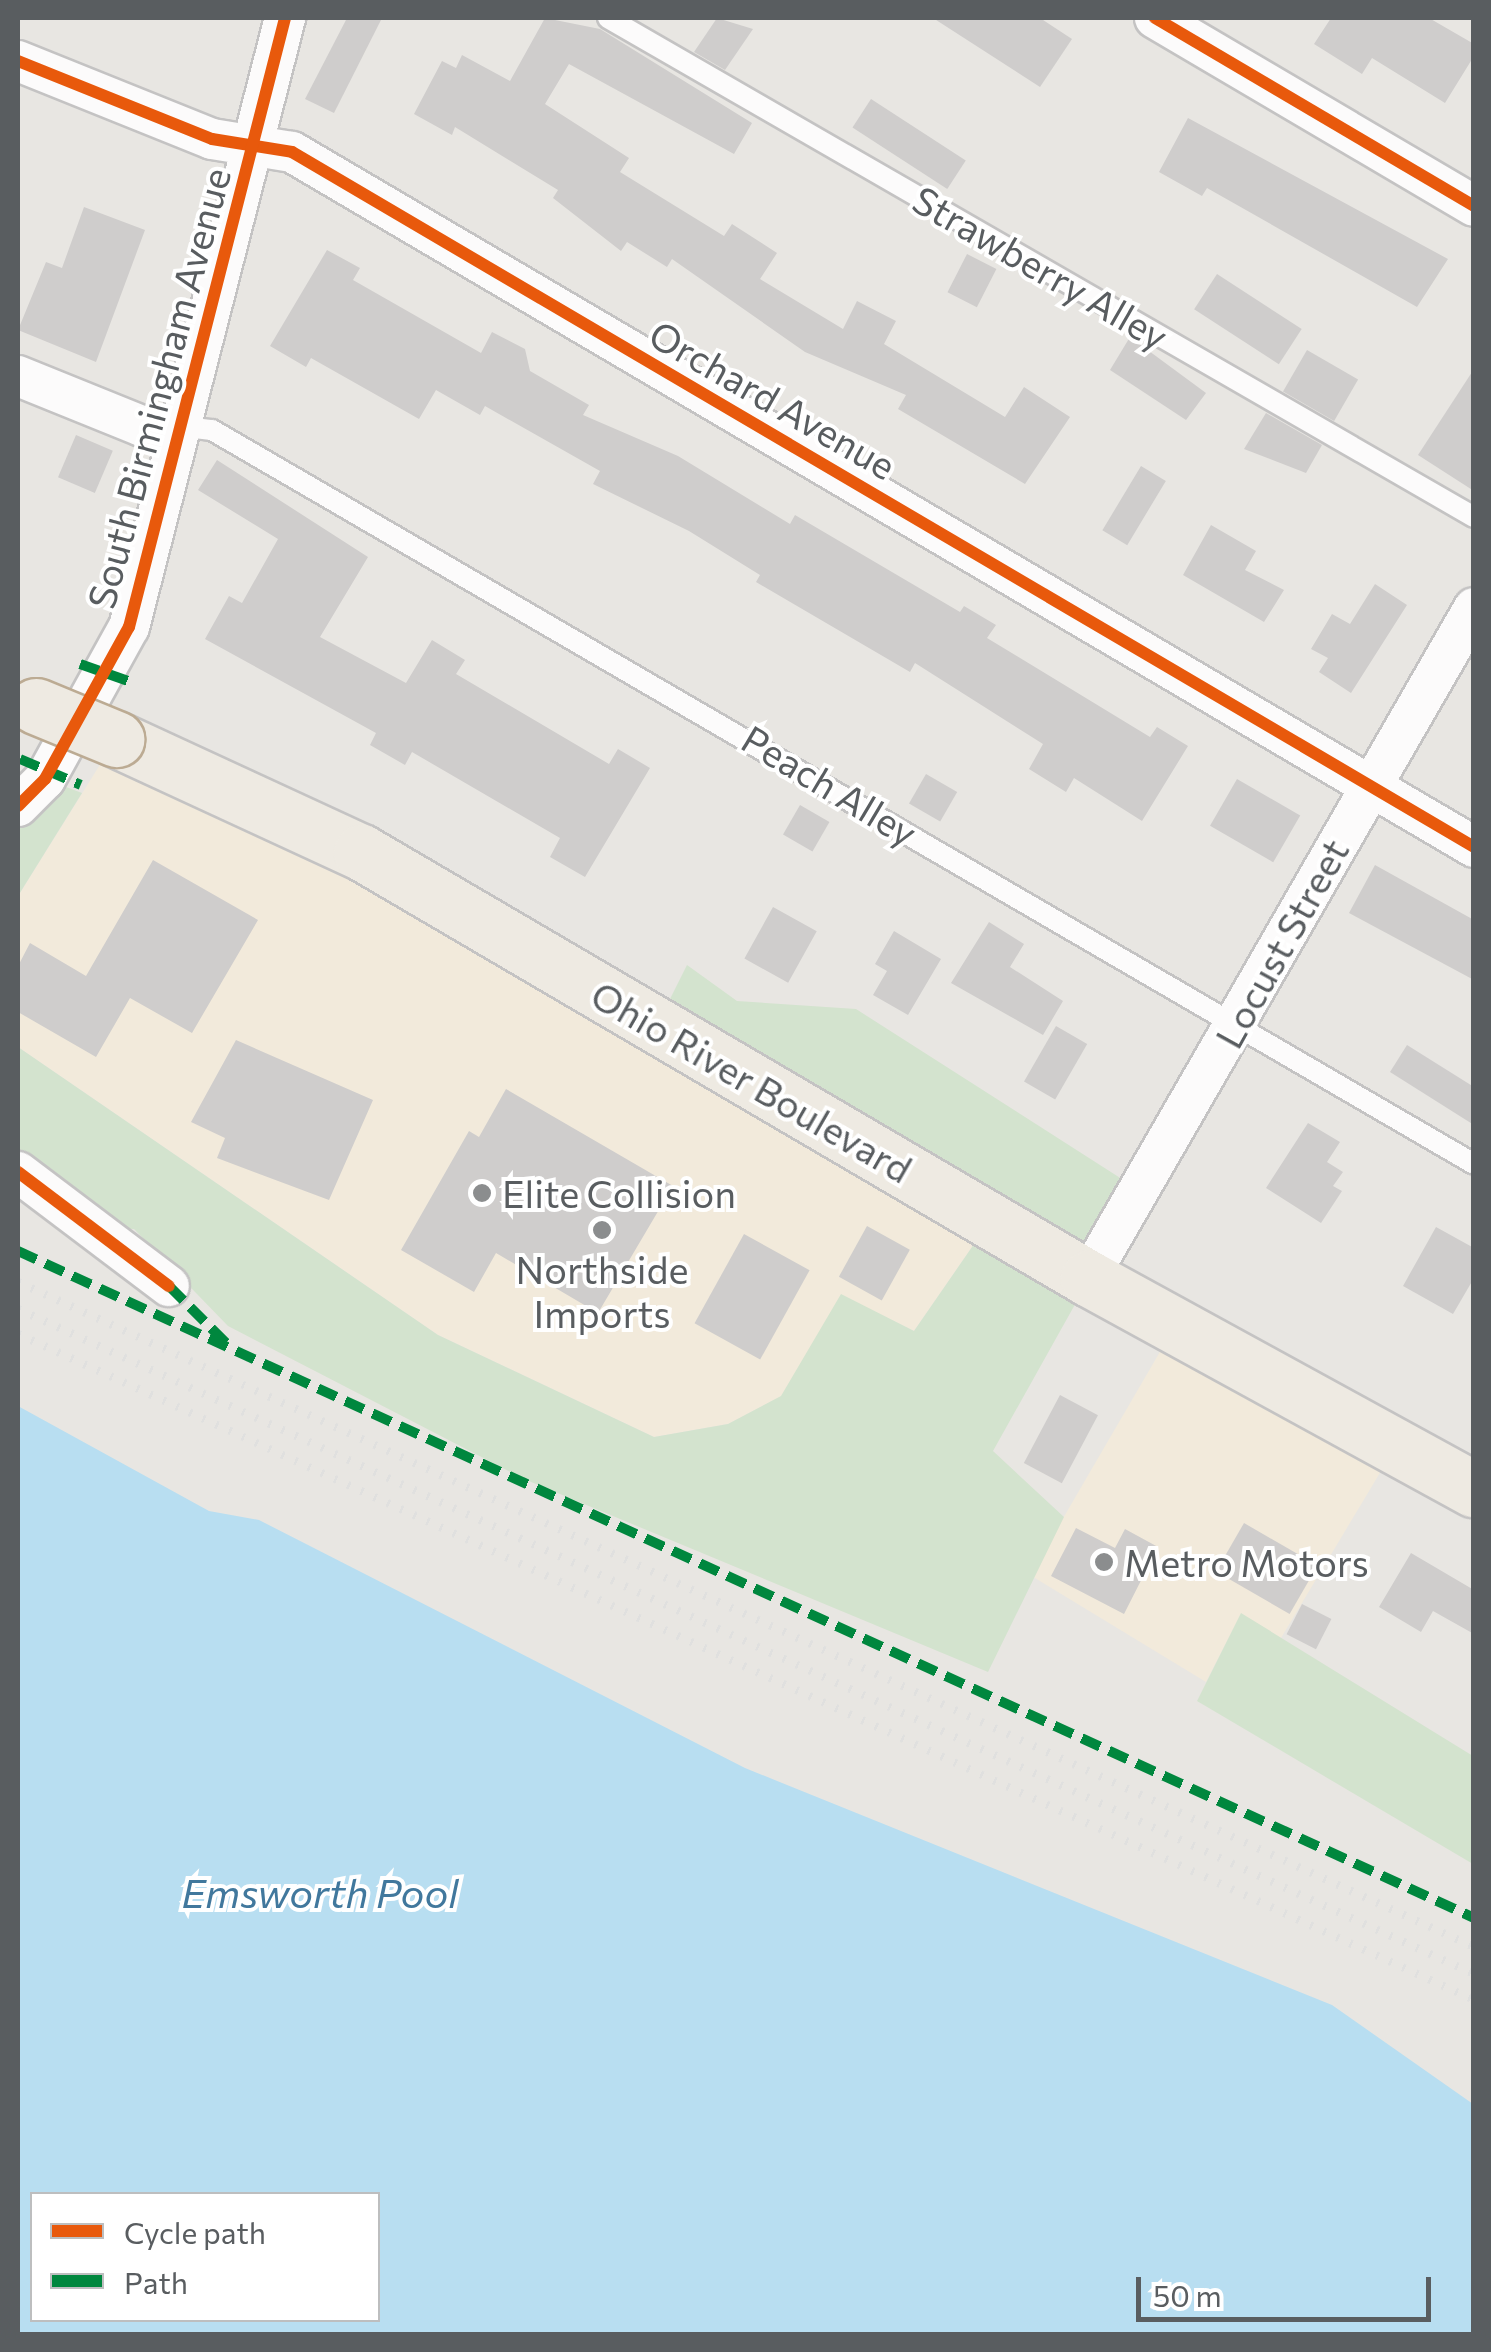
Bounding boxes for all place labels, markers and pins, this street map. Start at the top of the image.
place label: Elite Collision [502,1170,736,1216]
marker: Elite Collision [471,1182,493,1204]
marker: Northside Imports [591,1219,613,1241]
place label: Northside Imports [516,1246,688,1336]
place label: Metro Motors [1124,1539,1369,1585]
marker: Metro Motors [1093,1551,1115,1573]

